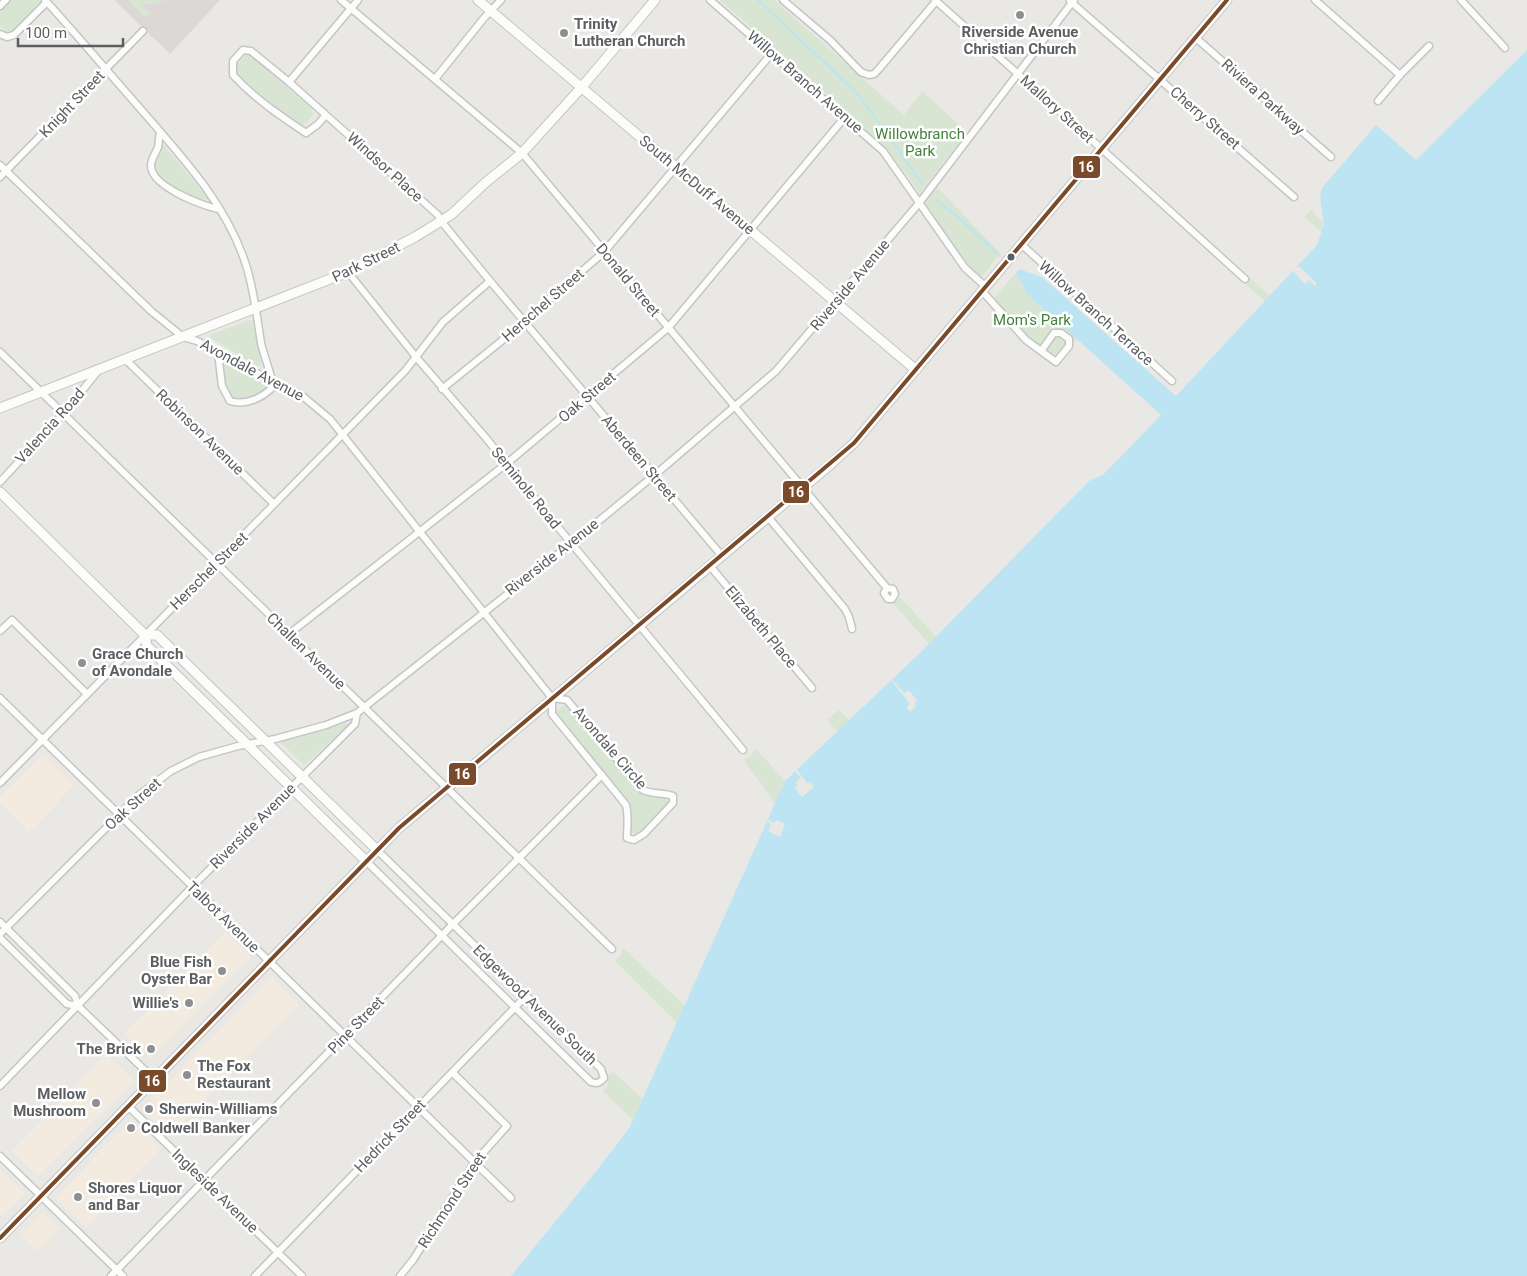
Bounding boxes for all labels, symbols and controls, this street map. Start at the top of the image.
marker: Riverside Avenue Christian Church [1014,9,1026,21]
scale bar [18,15,122,47]
place label: Trinity Lutheran Church [574,15,686,50]
place label: Riverside Avenue Christian Church [962,23,1078,58]
text: 100 m [25,24,67,42]
marker: Trinity Lutheran Church [558,27,570,39]
street label: Willow Branch Avenue [744,27,867,137]
street label: Riviera Parkway [1218,55,1308,139]
street label: Knight Street [36,67,108,141]
street label: Mallory Street [1017,71,1098,147]
street label: Cherry Street [1166,83,1244,153]
park label: Willowbranch Park [875,125,965,160]
street label: Windsor Place [343,128,427,206]
street label: South McDuff Avenue [636,132,758,238]
line badge: 16 [1072,155,1101,179]
text: 16 [1078,159,1094,175]
street label: Riverside Avenue [807,236,893,334]
street label: Park Street [329,238,403,286]
street label: Donald Street [592,240,664,320]
unlabelled marker [1006,252,1016,262]
street label: Willow Branch Terrace [1035,257,1157,369]
street label: Herschel Street [498,265,588,345]
park label: Mom's Park [993,311,1071,329]
street label: Avondale Avenue [197,335,307,405]
street label: Oak Street [555,368,619,426]
street label: Valencia Road [12,385,88,467]
street label: Robinson Avenue [152,385,248,479]
street label: Aberdeen Street [598,411,680,505]
street label: Seminole Road [487,443,565,533]
line badge: 16 [782,480,810,504]
text: 16 [788,484,804,500]
street label: Riverside Avenue [502,515,602,599]
street label: Herschel Street [166,528,252,614]
street label: Elizabeth Place [721,582,801,672]
street label: Challen Avenue [263,609,349,693]
place label: Grace Church of Avondale [92,645,183,680]
marker: Grace Church of Avondale [76,657,88,669]
street label: Avondale Circle [569,703,651,793]
line badge: 16 [448,762,477,786]
text: 16 [454,766,470,782]
street label: Oak Street [101,774,165,834]
street label: Riverside Avenue [206,779,300,873]
street label: Talbot Avenue [183,878,263,956]
street label: Edgewood Avenue South [469,941,601,1069]
place label: Blue Fish Oyster Bar [141,953,213,988]
marker: Blue Fish Oyster Bar [216,965,228,977]
street label: Pine Street [324,993,388,1057]
place label: Willie's [133,994,179,1012]
marker: Willie's [183,997,195,1009]
place label: The Brick [77,1040,142,1058]
marker: The Brick [145,1043,157,1055]
place label: The Fox Restaurant [197,1057,271,1092]
line badge: 16 [138,1069,167,1093]
marker: The Fox Restaurant [181,1069,193,1081]
text: 16 [144,1073,160,1089]
place label: Mellow Mushroom [13,1085,86,1120]
street label: Hedrick Street [351,1096,429,1176]
marker: Mellow Mushroom [90,1097,102,1109]
place label: Sherwin-Williams [159,1100,278,1118]
marker: Sherwin-Williams [143,1103,155,1115]
place label: Coldwell Banker [141,1119,250,1137]
marker: Coldwell Banker [125,1122,137,1134]
street label: Ingleside Avenue [168,1145,262,1237]
street label: Richmond Street [414,1149,490,1251]
place label: Shores Liquor and Bar [88,1179,182,1214]
marker: Shores Liquor and Bar [72,1191,84,1203]

